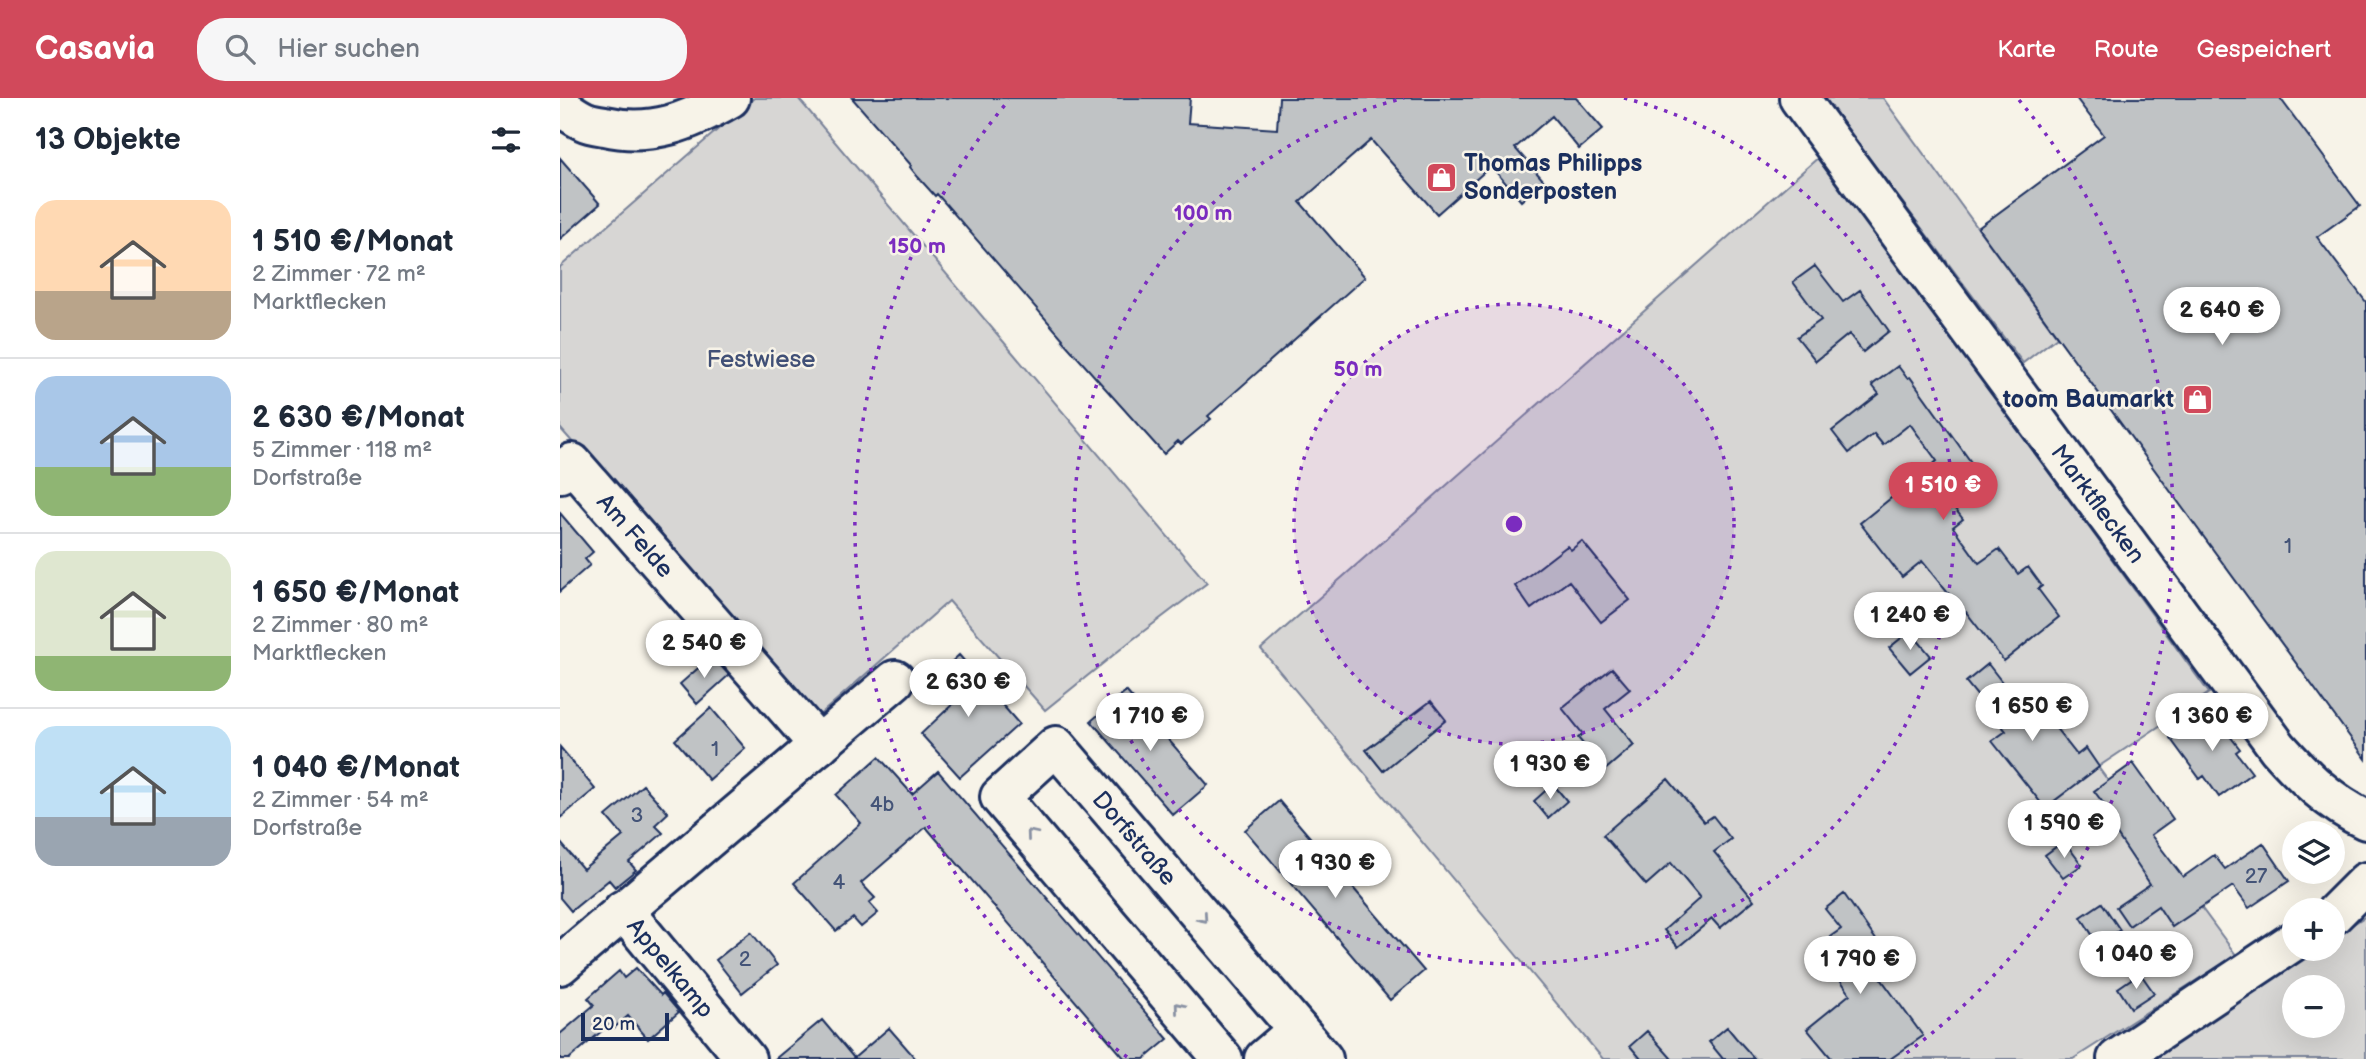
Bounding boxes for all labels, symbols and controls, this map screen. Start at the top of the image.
search box [197,18,687,81]
text: Casavia [35,29,155,69]
icon: search [221,30,259,68]
text: Hier suchen [277,34,420,65]
text: Karte [1997,35,2056,64]
text: Route [2094,35,2159,64]
text: Gespeichert [2197,35,2331,64]
icon: filters [487,121,525,159]
text: 13 Objekte [35,122,181,158]
place label: Thomas Philipps Sonderposten [1464,149,1642,206]
shop icon: Thomas Philipps Sonderposten [1424,160,1458,194]
text: 100 m [1174,201,1232,226]
text: 1 510 €/Monat [252,224,453,260]
icon: home [91,228,175,312]
text: 150 m [888,234,946,259]
text: 2 Zimmer · 72 m² [252,260,426,288]
text: Marktflecken [252,288,386,316]
pin: 2 640 € [2157,288,2287,347]
text: 2 640 € [2179,296,2265,324]
park label: Festwiese [706,345,816,374]
text: 50 m [1334,357,1382,382]
shop icon: toom Baumarkt [2180,382,2214,416]
place label: toom Baumarkt [2002,385,2174,414]
text: 2 630 €/Monat [252,400,464,436]
icon: home [91,404,175,488]
text: 5 Zimmer · 118 m² [252,436,432,464]
street label: Marktflecken [2044,439,2151,569]
pin: 1 510 € [1878,462,2008,522]
text: Dorfstraße [252,464,362,492]
text: 1 510 € [1905,471,1981,499]
street label: Am Felde [591,488,680,584]
centre of rings [1502,512,1526,536]
house number: 1 [2284,534,2292,559]
text: 1 650 €/Monat [252,575,459,611]
icon: home [91,579,175,663]
pin: 1 240 € [1845,592,1975,652]
text: 1 240 € [1870,601,1950,629]
text: 2 Zimmer · 80 m² [252,611,428,639]
pin: 2 540 € [639,620,769,680]
text: 2 540 € [662,629,746,657]
text: Marktflecken [252,639,386,667]
pin: 2 630 € [903,660,1033,719]
text: 2 630 € [925,668,1011,696]
pin: 1 650 € [1967,684,2097,743]
text: 1 650 € [1992,692,2072,720]
pin: 1 710 € [1085,694,1215,753]
pin: 1 360 € [2147,694,2277,753]
text: 1 710 € [1112,702,1188,730]
text: 1 360 € [2171,702,2253,730]
house number: 1 [711,737,719,762]
pin: 1 930 € [1485,742,1615,801]
text: 1 040 €/Monat [252,750,460,786]
text: 1 930 € [1510,750,1590,778]
icon: home [91,754,175,838]
street label: Dorfstraße [1086,785,1183,892]
text: 2 Zimmer · 54 m² [252,786,429,814]
house number: 4b [870,792,894,817]
pin: 1 590 € [1999,800,2129,860]
house number: 3 [631,803,643,828]
text: 1 590 € [2024,809,2104,837]
text: Dorfstraße [252,814,362,842]
map controls [2282,821,2345,1038]
button: layers [2282,821,2345,884]
one-way arrow [1027,829,1039,842]
pin: 1 930 € [1270,840,1400,900]
text: 1 930 € [1295,849,1375,877]
house number: 27 [2245,864,2268,889]
house number: 4 [833,870,846,895]
button: + [2282,898,2345,961]
one-way arrow [1195,910,1207,923]
street label: Appelkamp [621,912,720,1024]
pin: 1 040 € [2071,932,2201,991]
pin: 1 790 € [1795,936,1925,996]
text: 1 040 € [2095,940,2177,968]
text: 1 790 € [1820,945,1900,973]
house number: 2 [739,947,752,972]
button: − [2282,975,2345,1038]
one-way arrow [1174,1002,1187,1015]
scale bar [581,1010,668,1042]
text: 20 m [592,1013,635,1036]

